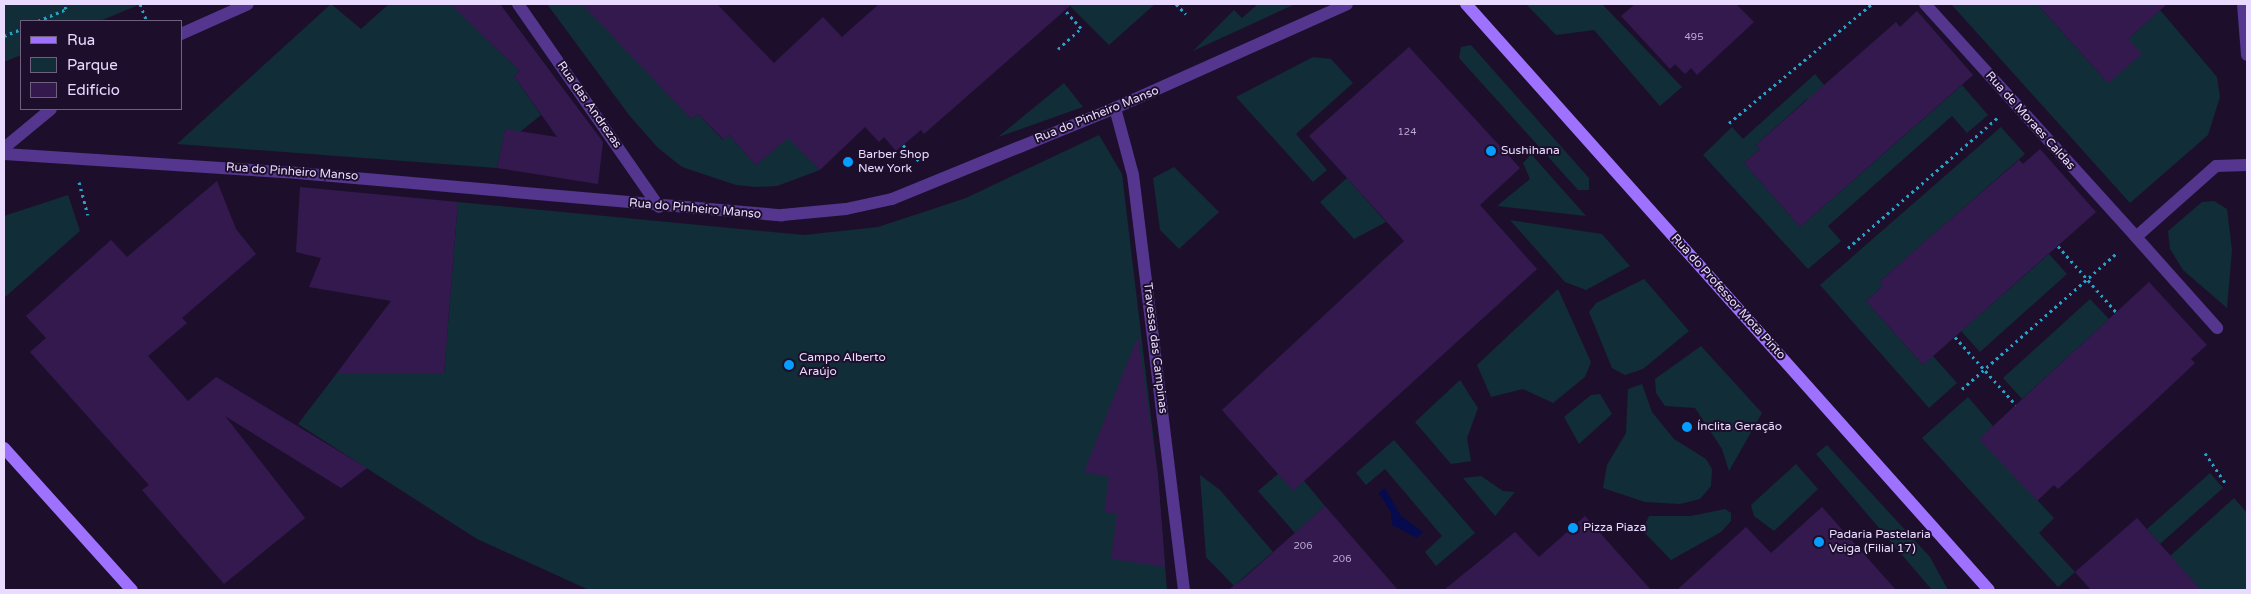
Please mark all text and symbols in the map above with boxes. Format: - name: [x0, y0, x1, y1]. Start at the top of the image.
- legend: [20, 20, 182, 110]
- text: Rua: [67, 31, 95, 49]
- house number: 495: [1685, 32, 1703, 44]
- text: Parque: [67, 56, 118, 74]
- street label: Rua das Andrezas: [554, 59, 624, 151]
- street label: Rua de Moraes Caldas: [1982, 69, 2078, 173]
- text: Edifício: [67, 81, 120, 99]
- street label: Rua do Pinheiro Manso: [1033, 83, 1161, 147]
- house number: 124: [1398, 127, 1416, 139]
- place label: Sushihana: [1501, 144, 1560, 158]
- marker: Sushihana: [1485, 145, 1497, 157]
- place label: Barber Shop New York: [858, 148, 929, 176]
- marker: Barber Shop New York: [842, 156, 854, 168]
- street label: Rua do Pinheiro Manso: [225, 160, 359, 184]
- street label: Rua do Pinheiro Manso: [628, 196, 762, 222]
- street label: Rua do Professor Mota Pinto: [1668, 231, 1788, 363]
- street label: Travessa das Campinas: [1140, 282, 1170, 414]
- place label: Campo Alberto Araújo: [799, 351, 886, 379]
- marker: Campo Alberto Araújo: [783, 359, 795, 371]
- place label: Ínclita Geração: [1697, 420, 1782, 434]
- marker: Ínclita Geração: [1681, 421, 1693, 433]
- place label: Pizza Piaza: [1583, 521, 1646, 535]
- marker: Pizza Piaza: [1567, 522, 1579, 534]
- place label: Padaria Pastelaria Veiga (Filial 17): [1829, 528, 1931, 556]
- marker: Padaria Pastelaria Veiga (Filial 17): [1813, 536, 1825, 548]
- house number: 206: [1294, 541, 1312, 553]
- house number: 206: [1333, 554, 1351, 566]

